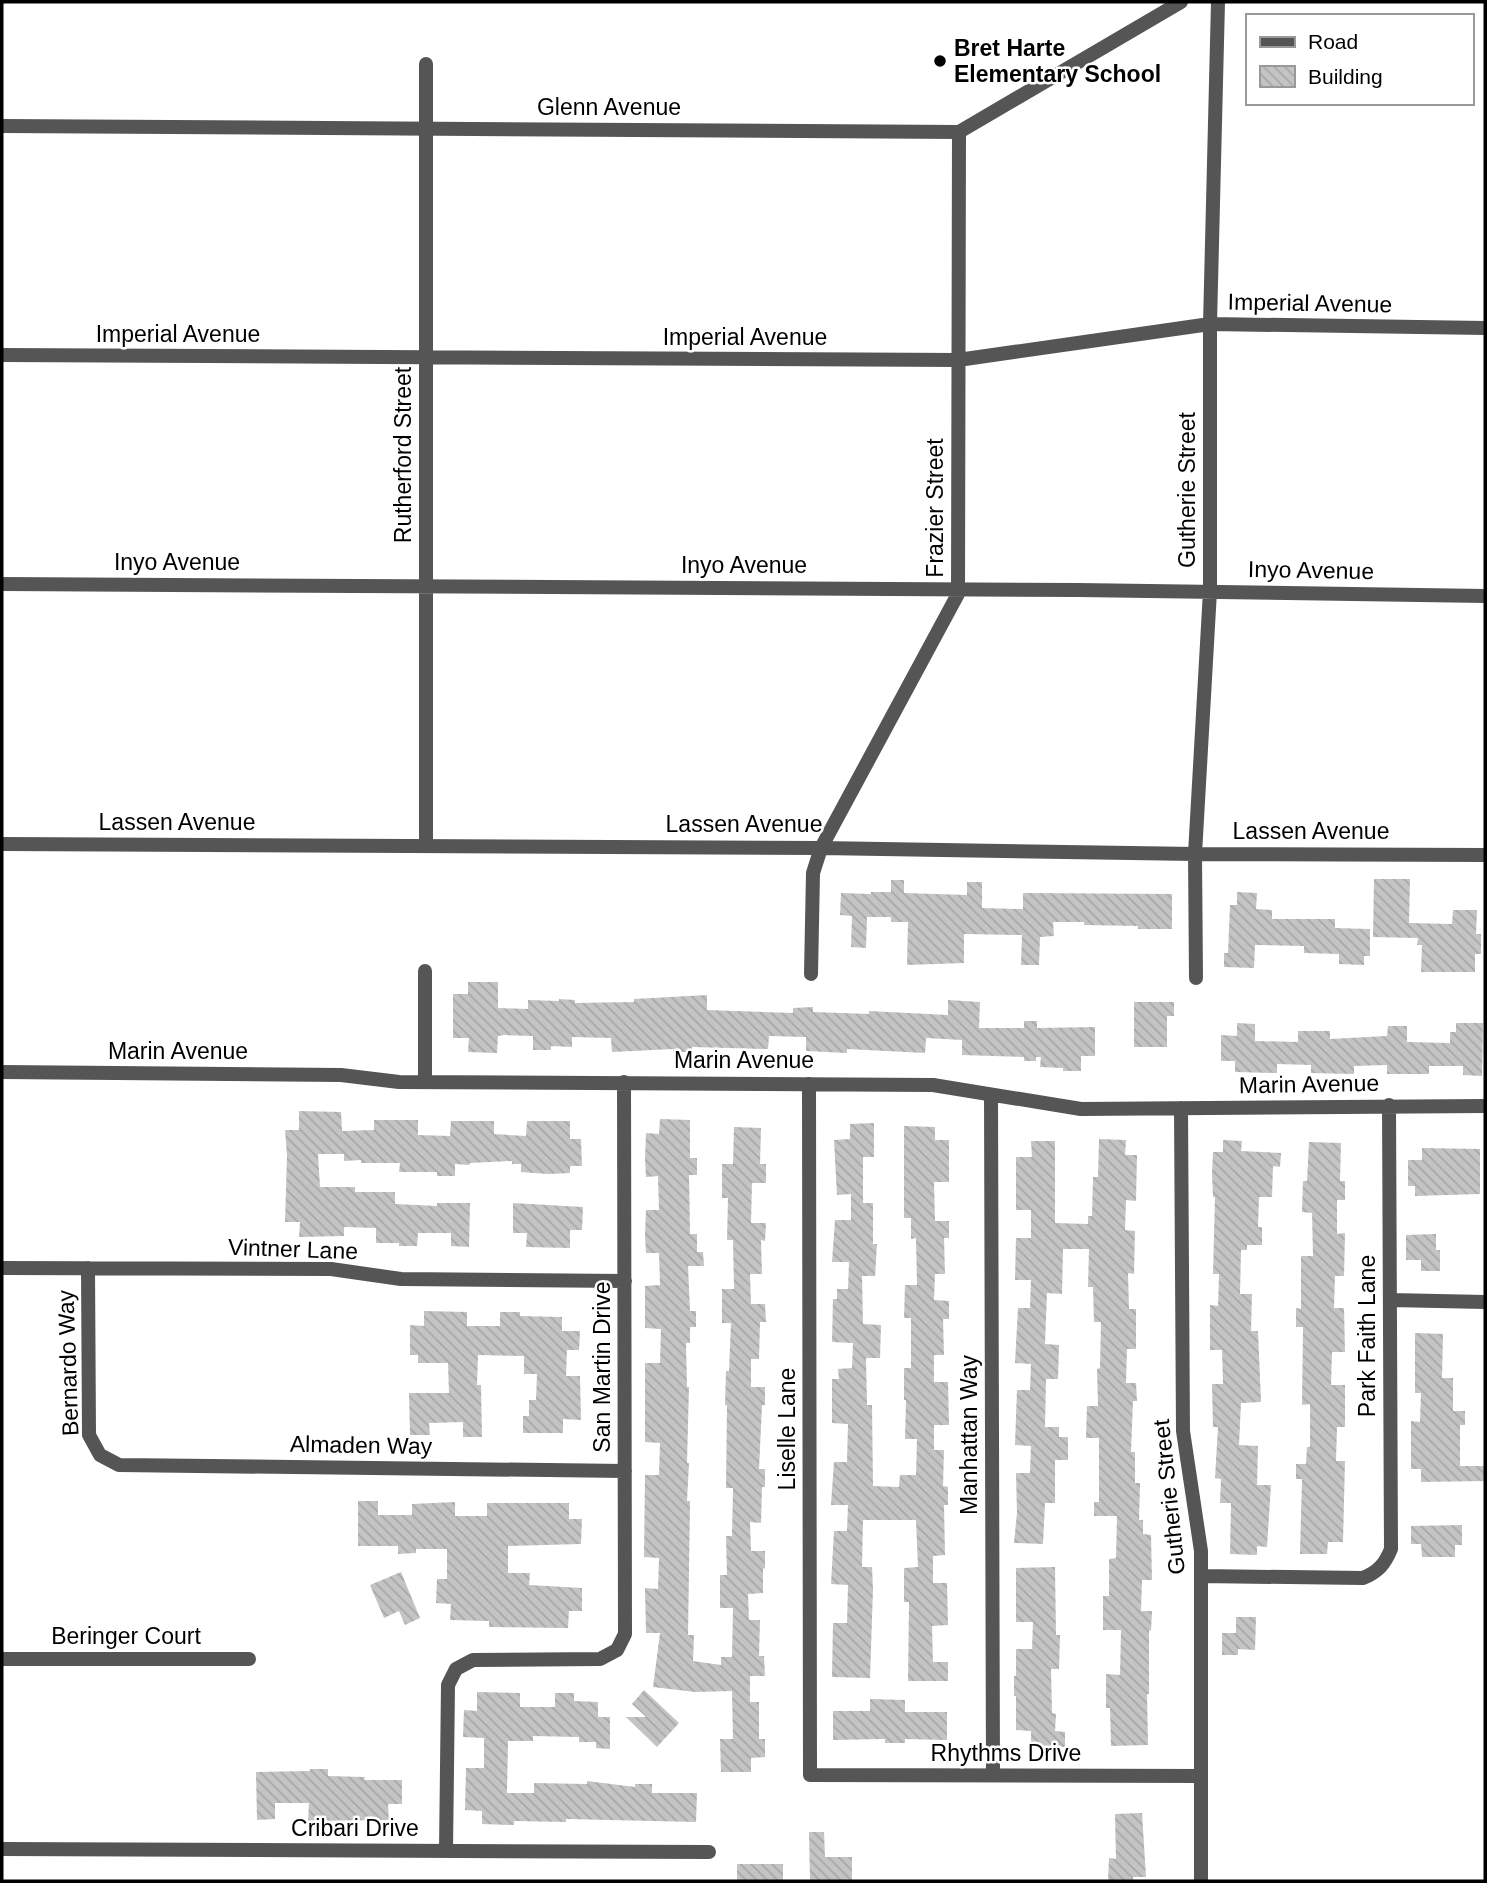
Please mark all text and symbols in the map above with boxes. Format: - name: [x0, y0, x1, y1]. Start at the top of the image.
- legend: [1246, 14, 1473, 105]
- text: Road: [1308, 30, 1358, 53]
- place label: Bret Harte Elementary School: [954, 35, 1161, 87]
- marker: Bret Harte Elementary School: [932, 53, 948, 69]
- text: Building: [1308, 65, 1383, 88]
- street label: Glenn Avenue: [537, 94, 681, 120]
- street label: Imperial Avenue: [1228, 289, 1392, 317]
- street label: Imperial Avenue: [96, 321, 260, 347]
- street label: Imperial Avenue: [663, 324, 827, 350]
- street label: Rutherford Street: [390, 366, 416, 543]
- street label: Gutherie Street: [1174, 411, 1200, 568]
- street label: Frazier Street: [922, 438, 948, 578]
- street label: Inyo Avenue: [114, 549, 240, 575]
- street label: Inyo Avenue: [681, 552, 807, 578]
- street label: Inyo Avenue: [1248, 556, 1374, 584]
- street label: Lassen Avenue: [99, 809, 255, 835]
- street label: Lassen Avenue: [666, 811, 822, 837]
- street label: Lassen Avenue: [1233, 818, 1389, 844]
- street label: Marin Avenue: [108, 1038, 248, 1064]
- street label: Marin Avenue: [674, 1047, 814, 1073]
- street label: Marin Avenue: [1239, 1070, 1379, 1098]
- street label: Vintner Lane: [228, 1234, 358, 1264]
- street label: Park Faith Lane: [1354, 1255, 1380, 1417]
- street label: San Martin Drive: [589, 1281, 615, 1453]
- street label: Bernardo Way: [52, 1289, 84, 1436]
- street label: Manhattan Way: [956, 1354, 982, 1515]
- street label: Liselle Lane: [774, 1368, 800, 1490]
- street label: Gutherie Street: [1148, 1417, 1190, 1576]
- street label: Almaden Way: [290, 1431, 433, 1459]
- street label: Beringer Court: [51, 1623, 201, 1649]
- street label: Rhythms Drive: [931, 1740, 1081, 1766]
- street label: Cribari Drive: [291, 1815, 419, 1841]

